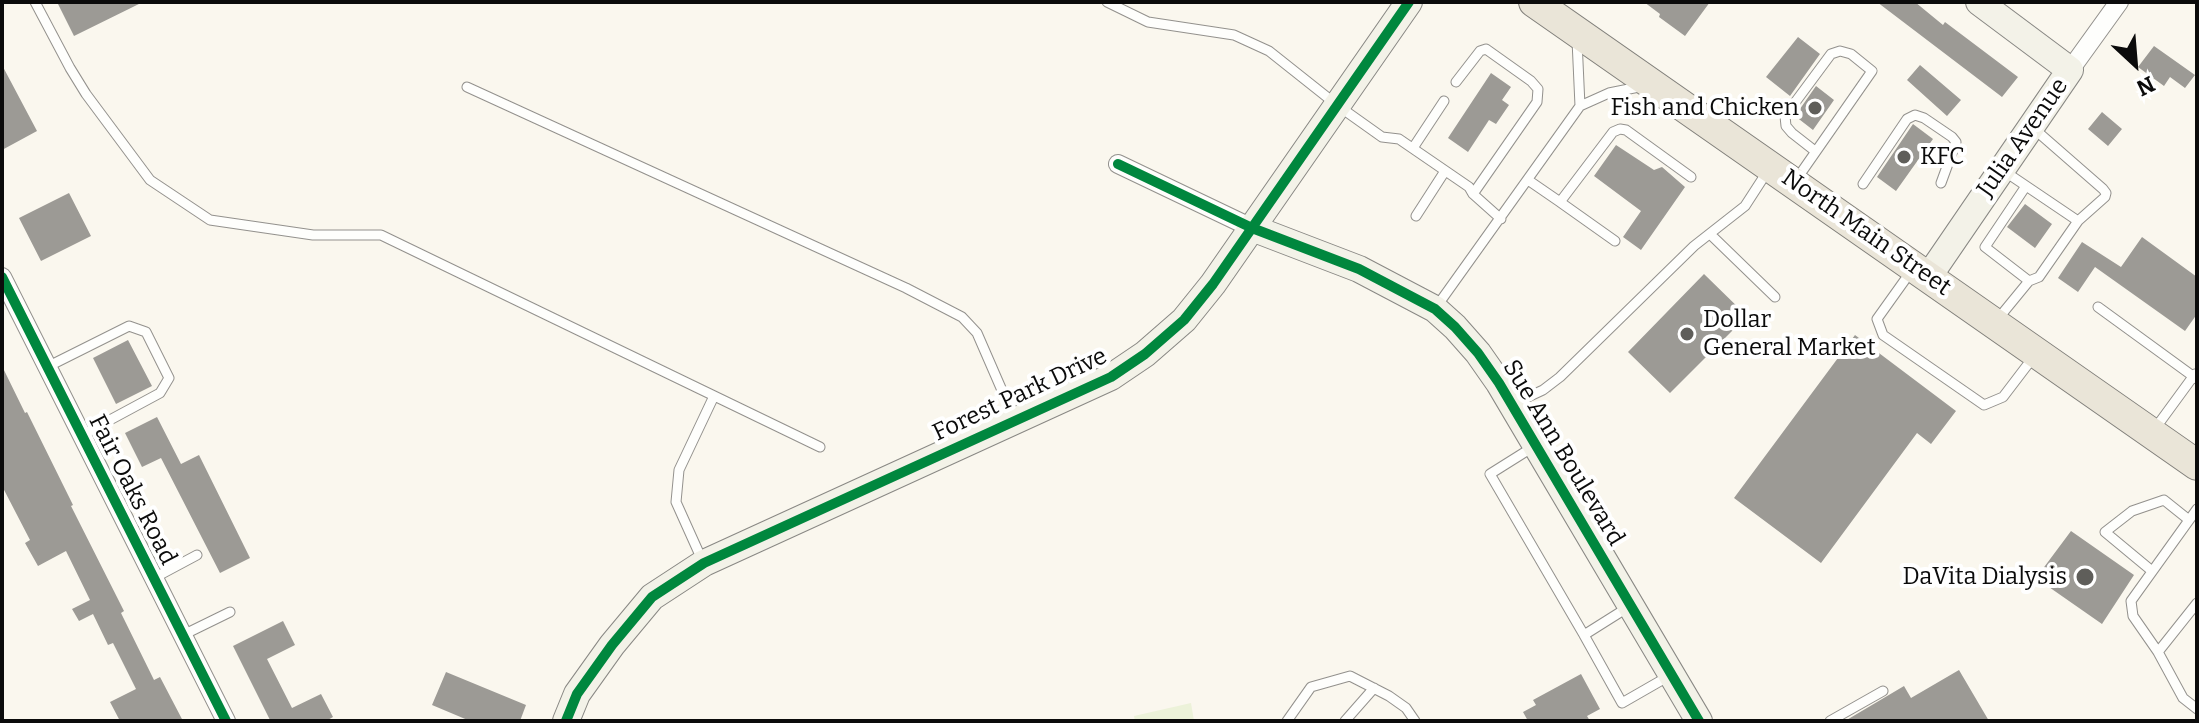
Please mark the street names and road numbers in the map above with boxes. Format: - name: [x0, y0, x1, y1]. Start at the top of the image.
- street label: Julia Avenue: [1971, 73, 2075, 203]
- street label: North Main Street: [1776, 164, 1956, 302]
- street label: Forest Park Drive: [928, 342, 1112, 448]
- street label: Sue Ann Boulevard: [1496, 355, 1630, 551]
- street label: Fair Oaks Road: [82, 410, 182, 570]

